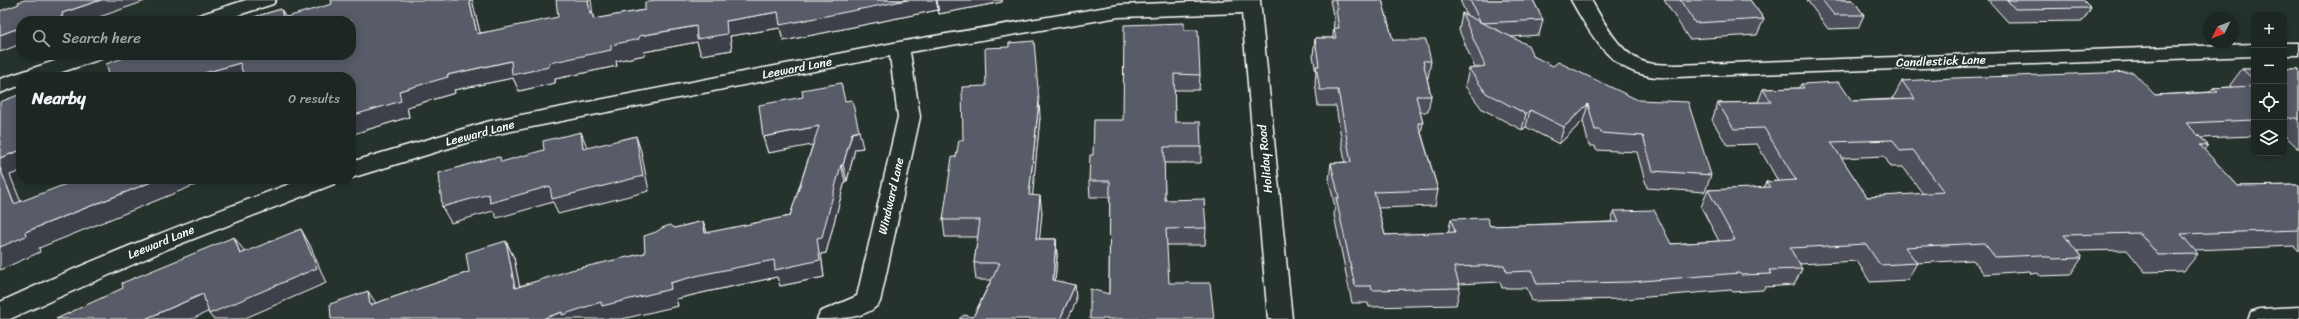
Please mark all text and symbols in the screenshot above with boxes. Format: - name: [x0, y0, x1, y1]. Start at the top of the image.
- north arrow: [2203, 12, 2239, 48]
- map controls: [2251, 12, 2287, 156]
- button: +: [2251, 12, 2287, 48]
- search box: [16, 16, 356, 60]
- text: Search here: [62, 25, 141, 51]
- icon: search: [30, 27, 52, 49]
- street label: Candlestick Lane: [1896, 48, 1986, 74]
- button: −: [2251, 48, 2287, 84]
- street label: Leeward Lane: [760, 50, 834, 86]
- text: Nearby: [32, 83, 86, 113]
- button: locate: [2251, 84, 2287, 120]
- text: 0 results: [288, 87, 340, 110]
- street label: Leeward Lane: [443, 113, 517, 153]
- button: layers: [2251, 120, 2287, 156]
- street label: Holiday Road: [1251, 122, 1279, 194]
- street label: Windward Lane: [871, 155, 911, 237]
- street label: Leeward Lane: [124, 219, 198, 265]

